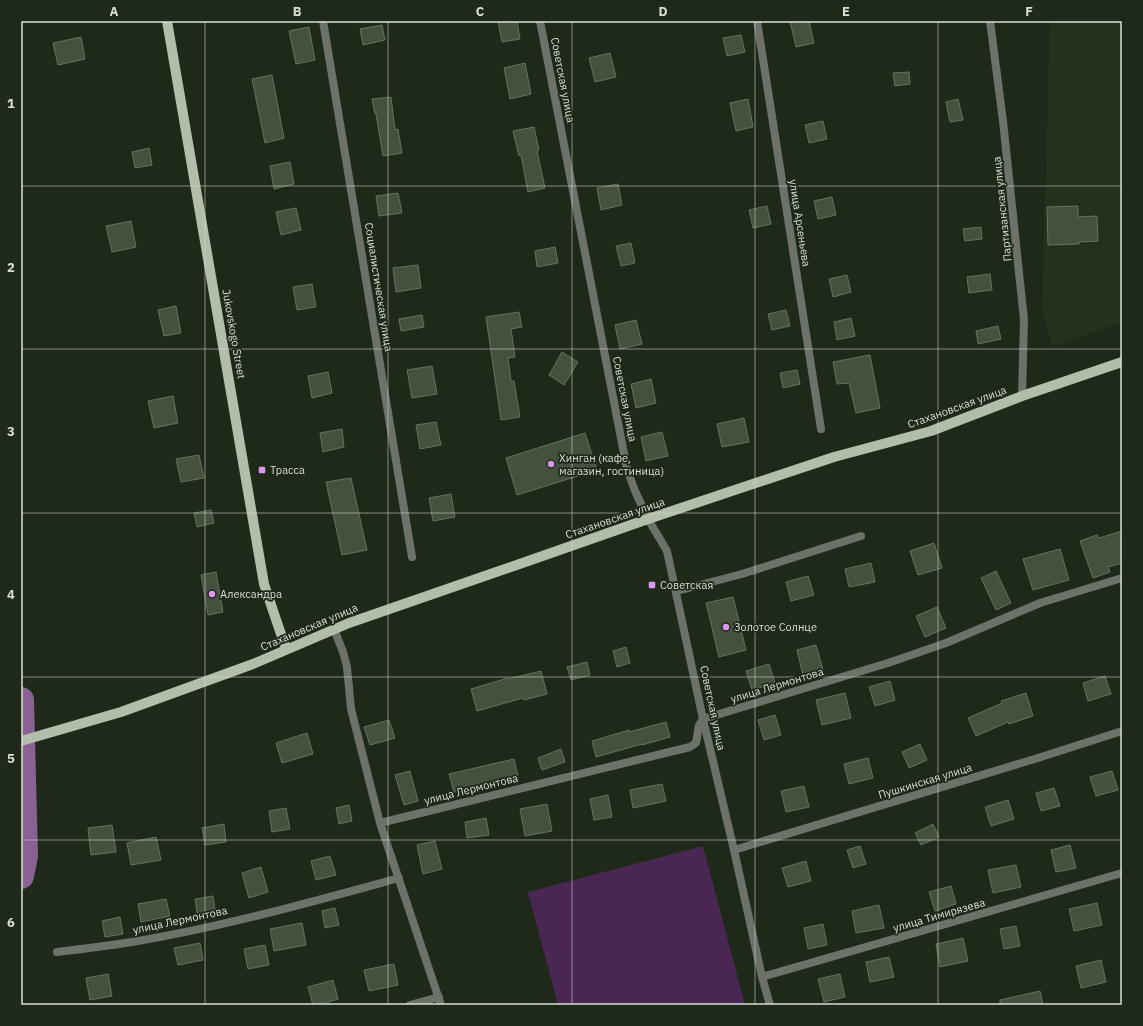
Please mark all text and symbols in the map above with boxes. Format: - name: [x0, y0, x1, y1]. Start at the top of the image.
- text: A: [110, 3, 119, 20]
- text: B: [293, 3, 302, 20]
- text: C: [476, 3, 485, 20]
- text: D: [658, 3, 668, 20]
- text: E: [842, 3, 850, 20]
- text: F: [1025, 3, 1033, 20]
- street label: Советская улица: [548, 36, 578, 124]
- text: 1: [7, 95, 15, 112]
- street label: Партизанская улица: [990, 156, 1014, 262]
- street label: улица Арсеньева: [786, 178, 814, 268]
- street label: Социалистическая улица: [362, 222, 396, 353]
- text: 2: [7, 259, 15, 276]
- street label: Jukovskogo Street: [219, 288, 249, 380]
- street label: Советская улица: [610, 355, 640, 443]
- street label: Стахановская улица: [906, 383, 1009, 431]
- text: 3: [7, 423, 15, 440]
- place label: Хинган (кафе, магазин, гостиница): [559, 451, 664, 478]
- marker: Хинган (кафе, магазин, гостиница): [546, 459, 556, 469]
- place label: Трасса: [270, 463, 305, 477]
- marker: Трасса: [257, 465, 267, 475]
- street label: Стахановская улица: [563, 494, 667, 542]
- place label: Советская: [660, 578, 713, 592]
- marker: Советская: [647, 580, 657, 590]
- text: 4: [7, 586, 15, 603]
- place label: Александра: [220, 587, 282, 601]
- marker: Александра: [207, 589, 217, 599]
- street label: Стахановская улица: [258, 600, 360, 654]
- place label: Золотое Солнце: [734, 620, 817, 634]
- marker: Золотое Солнце: [721, 622, 731, 632]
- street label: Советская улица: [697, 664, 729, 752]
- street label: улица Лермонтова: [729, 664, 825, 706]
- text: 5: [7, 750, 15, 767]
- street label: Пушкинская улица: [876, 760, 974, 802]
- street label: улица Лермонтова: [423, 771, 520, 807]
- street label: улица Тимирязева: [891, 895, 987, 935]
- street label: улица Лермонтова: [131, 903, 229, 937]
- text: 6: [7, 914, 15, 931]

